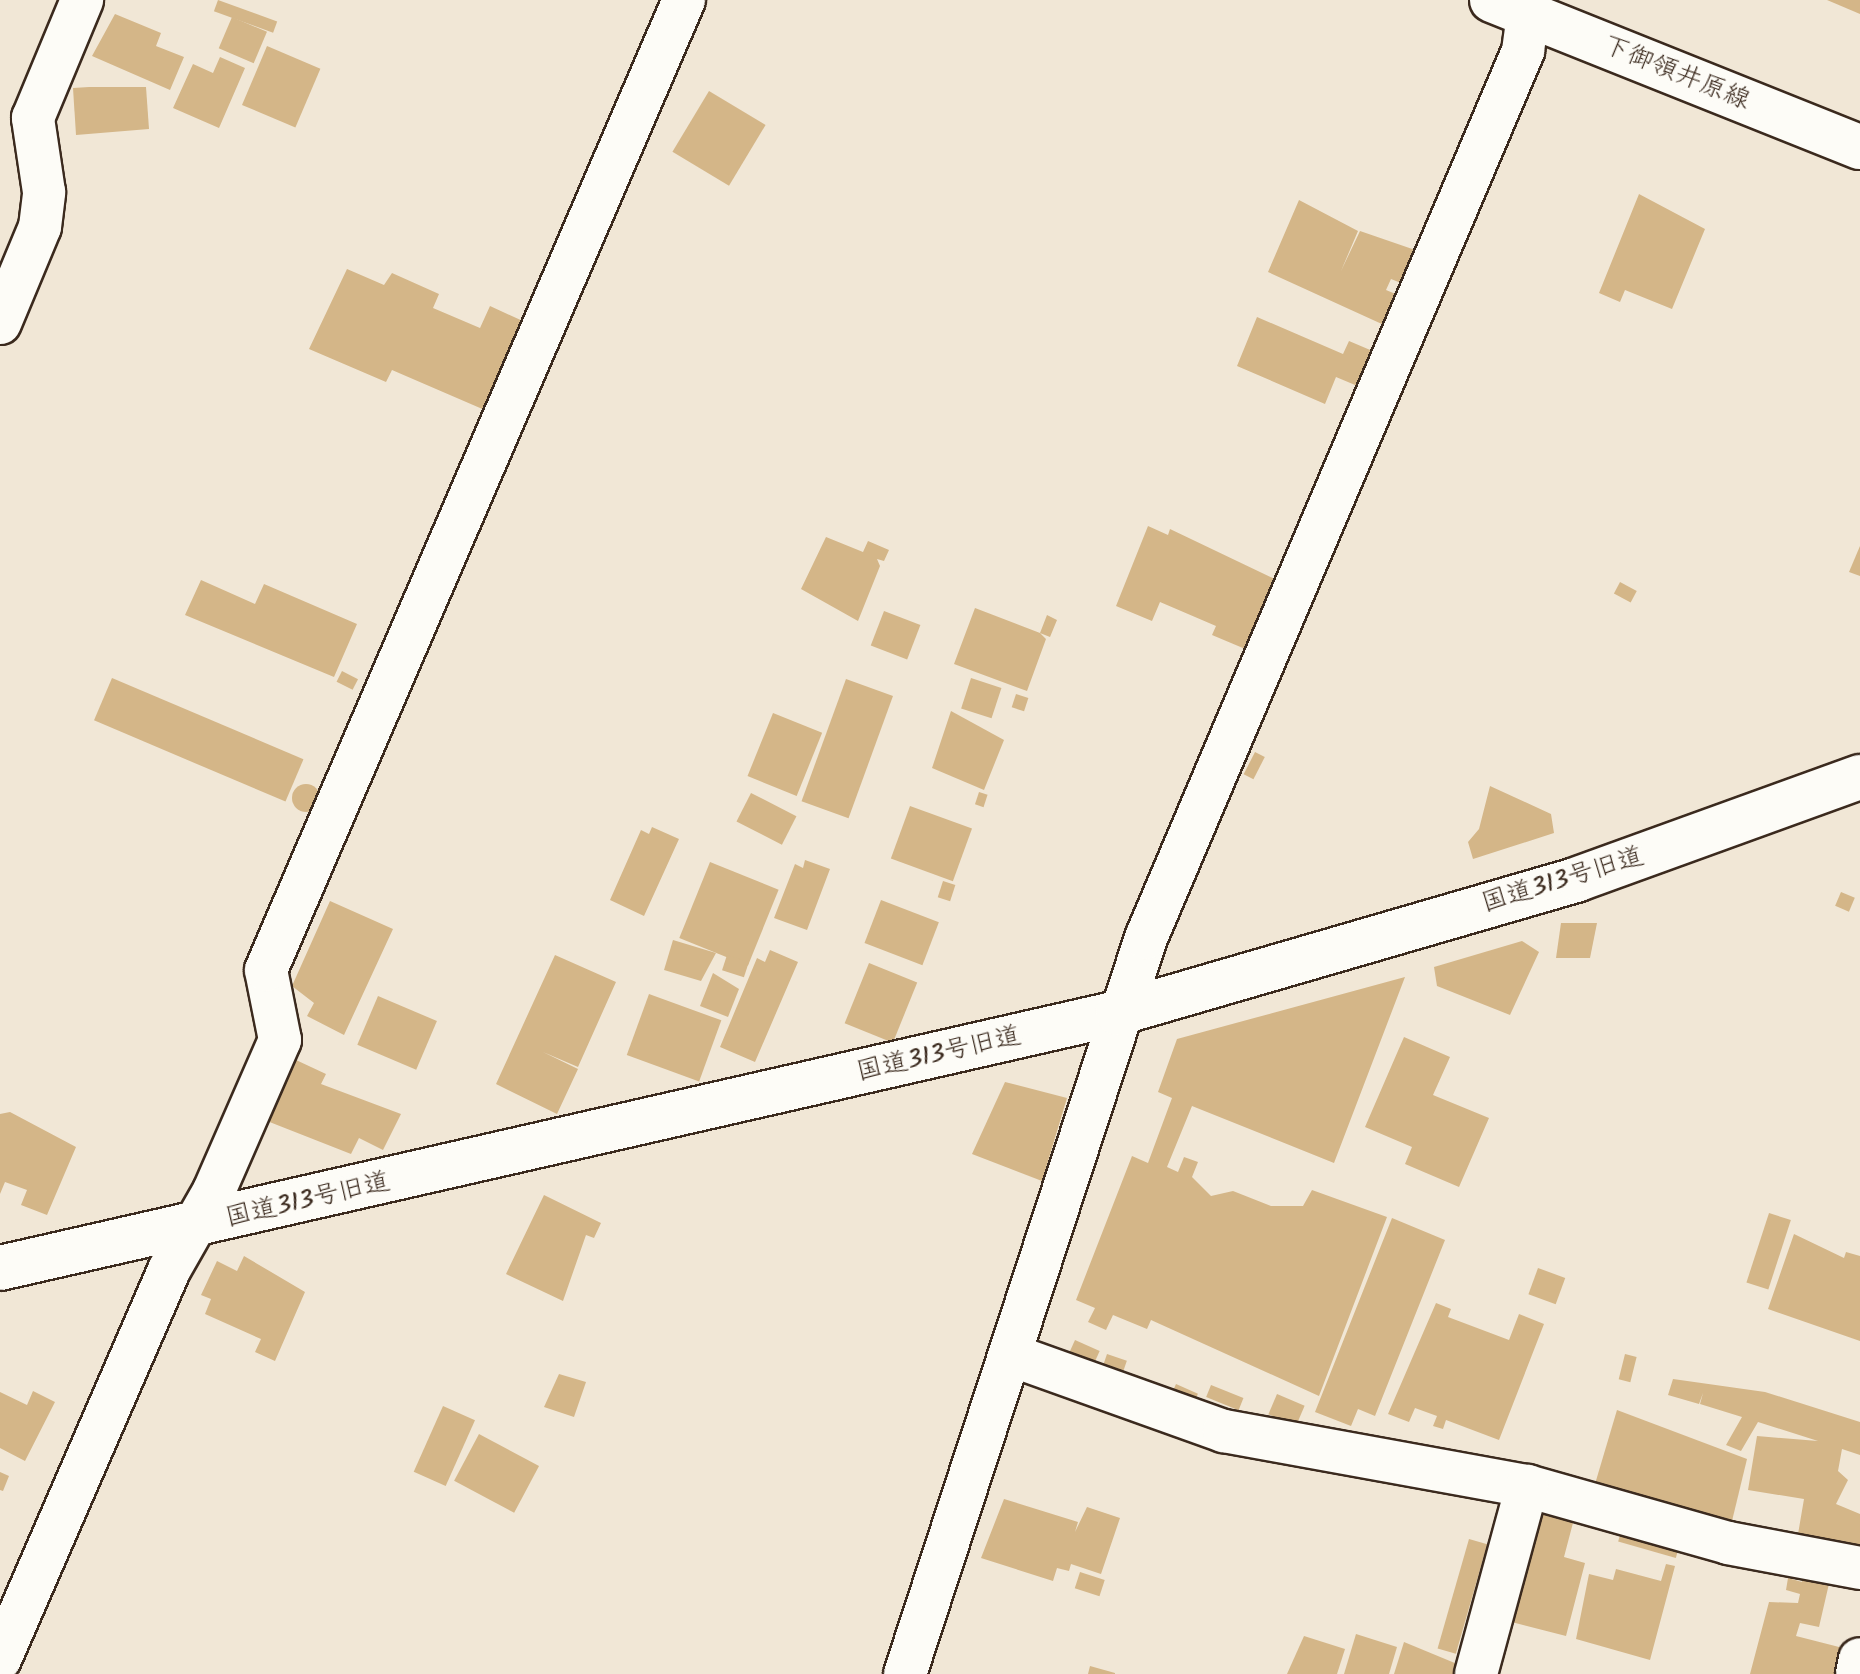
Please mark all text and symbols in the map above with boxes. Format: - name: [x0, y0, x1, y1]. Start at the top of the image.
- street label: 下御領井原線: [1598, 30, 1754, 118]
- street label: 国道313号旧道: [1478, 842, 1648, 920]
- street label: 国道313号旧道: [854, 1021, 1024, 1089]
- street label: 国道313号旧道: [223, 1167, 393, 1235]

